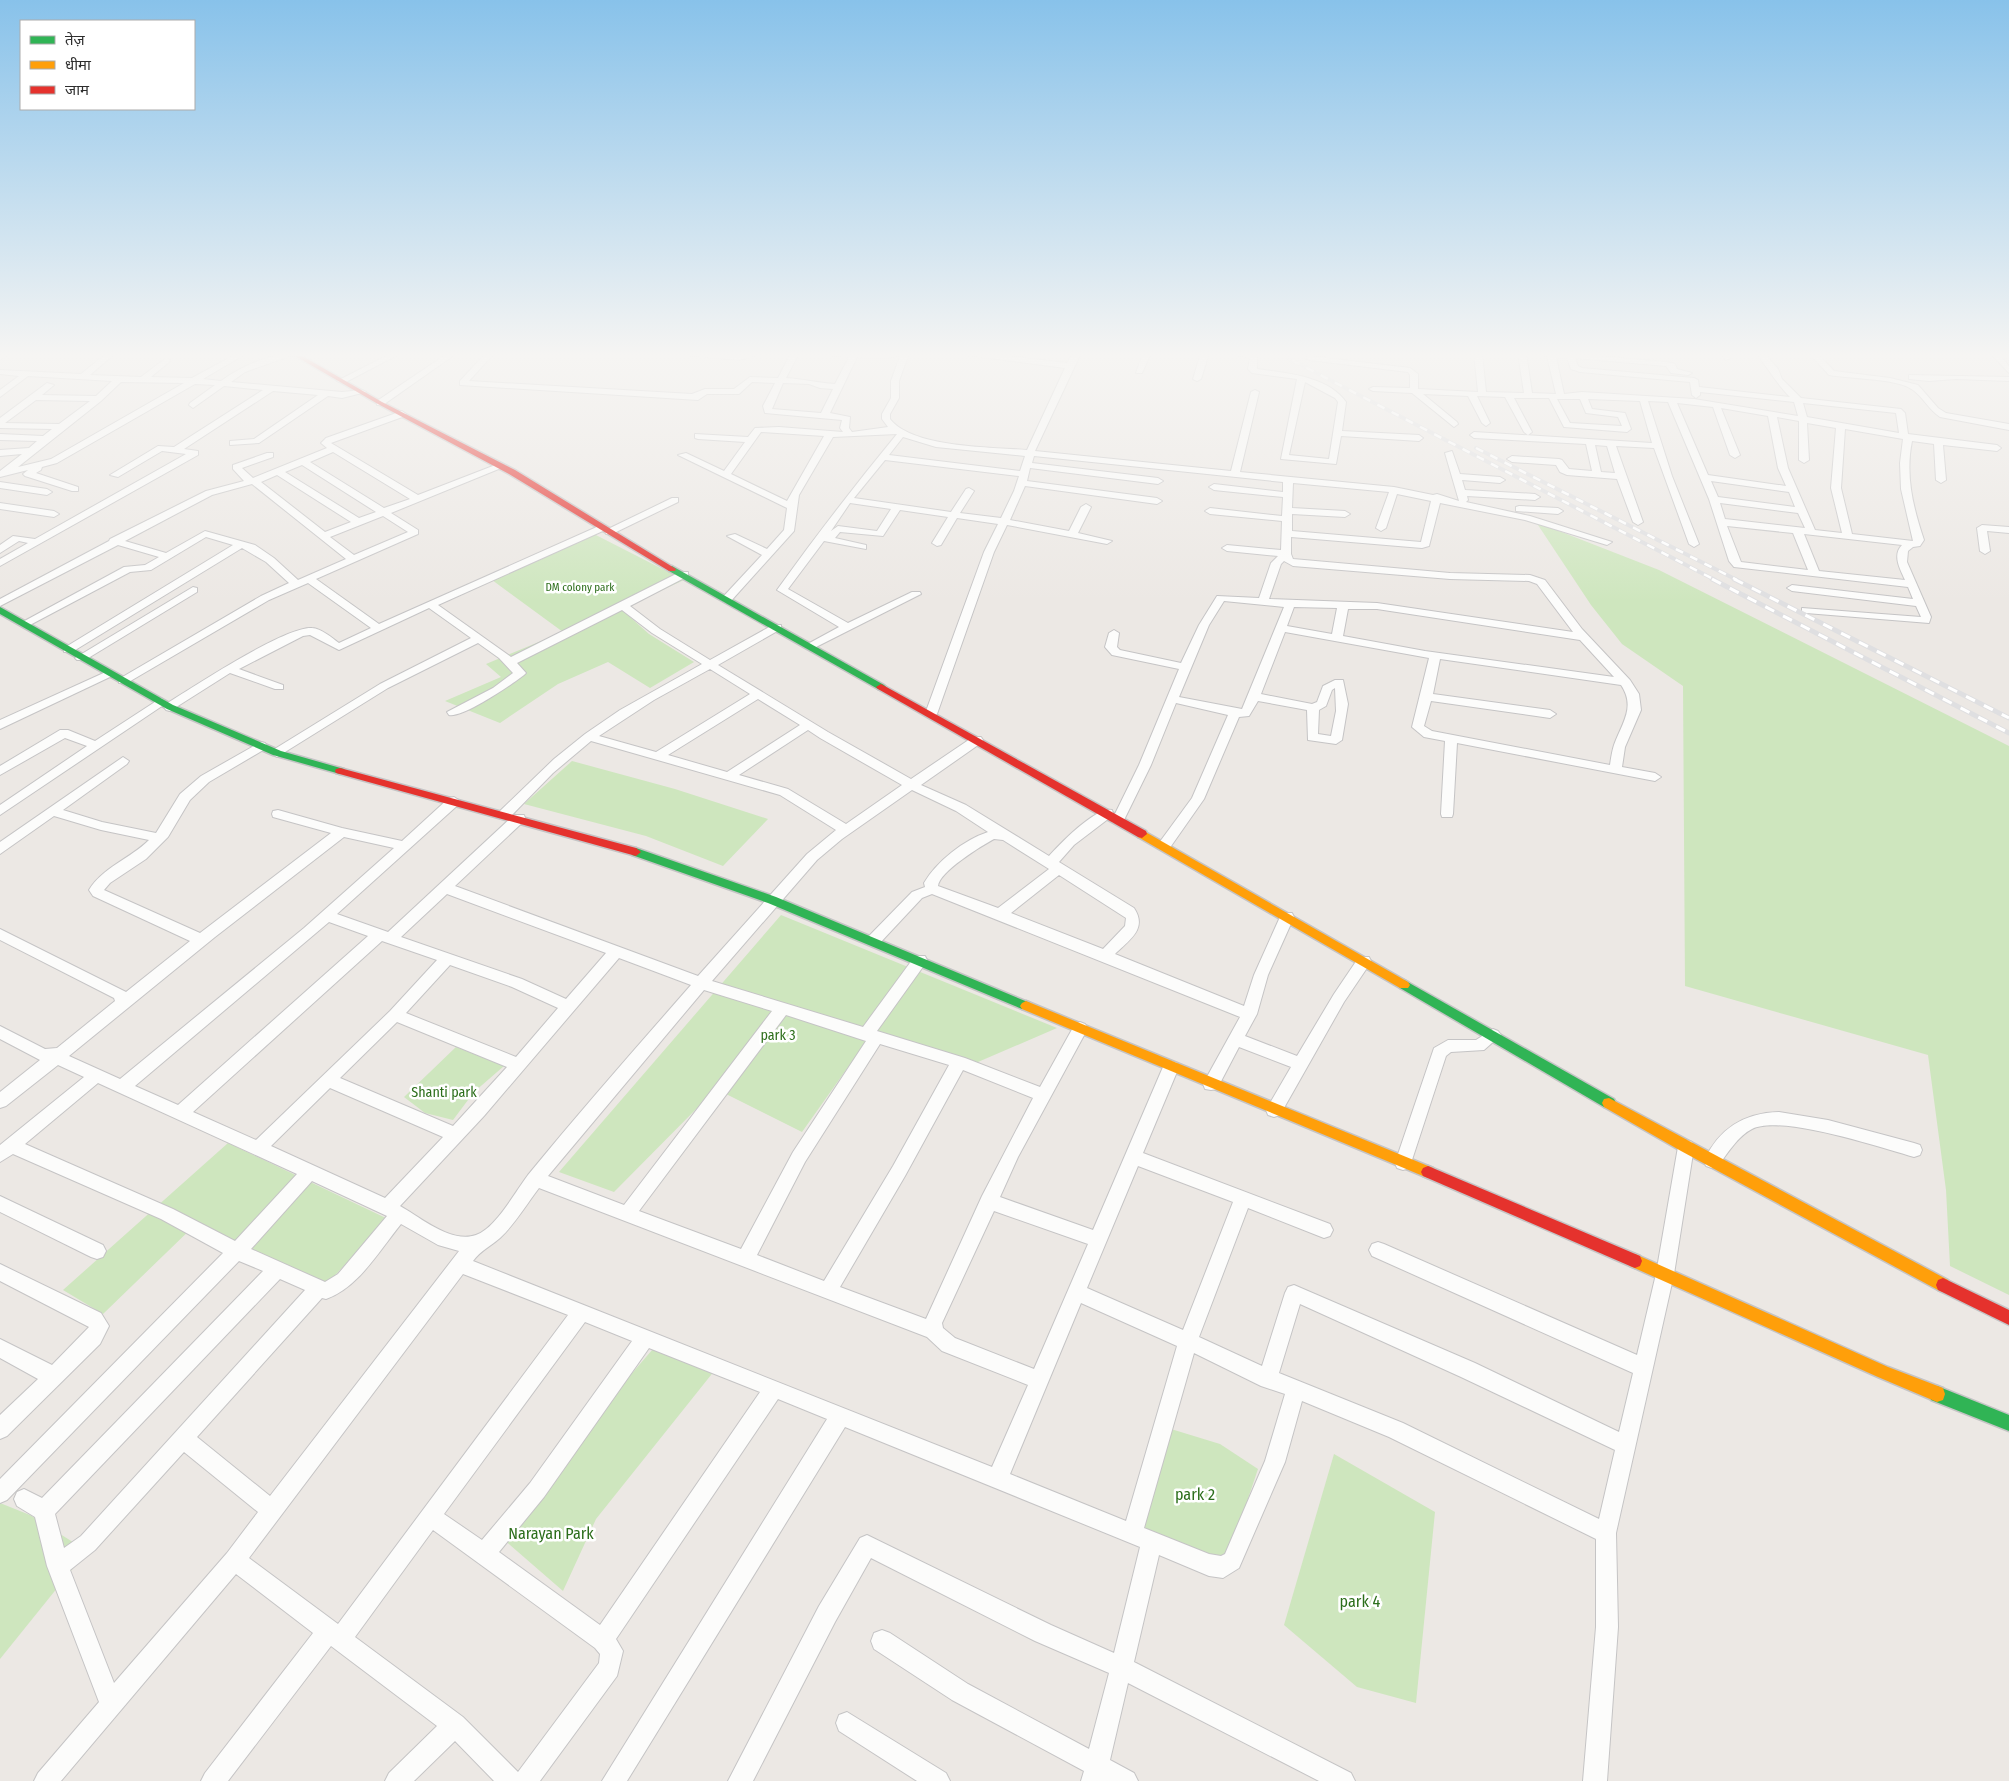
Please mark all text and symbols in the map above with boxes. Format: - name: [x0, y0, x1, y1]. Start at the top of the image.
- legend: [20, 20, 195, 110]
- text: तेज़: [65, 31, 86, 49]
- text: धीमा: [65, 56, 92, 74]
- text: जाम: [65, 81, 90, 99]
- park label: DM colony park: [546, 581, 615, 594]
- park label: park 3: [760, 1027, 796, 1044]
- park label: Shanti park: [411, 1084, 477, 1101]
- park label: park 2: [1175, 1485, 1215, 1504]
- park label: Narayan Park: [508, 1524, 594, 1543]
- park label: park 4: [1340, 1592, 1381, 1611]

